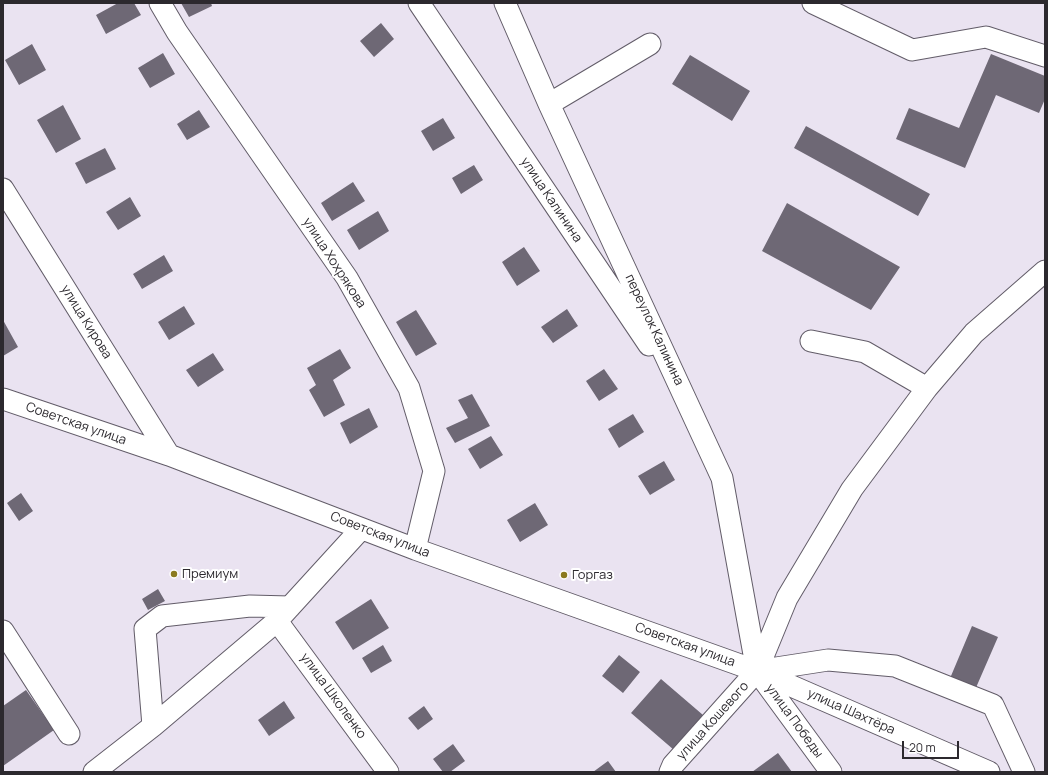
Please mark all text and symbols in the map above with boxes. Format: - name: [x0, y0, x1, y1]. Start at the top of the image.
- street label: улица Калинина: [517, 155, 585, 245]
- street label: улица Хохрякова: [299, 215, 369, 311]
- street label: переулок Калинина: [621, 272, 687, 388]
- street label: улица Кирова: [57, 282, 115, 362]
- street label: Советская улица: [24, 399, 128, 449]
- street label: Советская улица: [328, 509, 432, 561]
- place label: Премиум: [182, 566, 238, 582]
- place label: Горгаз: [572, 567, 613, 583]
- marker: Премиум: [169, 569, 179, 579]
- marker: Горгаз: [559, 570, 569, 580]
- street label: Советская улица: [633, 620, 737, 670]
- street label: улица Школенко: [297, 650, 369, 742]
- street label: улица Кошевого: [674, 679, 752, 763]
- street label: улица Победы: [762, 681, 826, 761]
- street label: улица Шахтёра: [805, 686, 897, 738]
- scale bar: [904, 733, 961, 759]
- text: 20 m: [909, 739, 936, 756]

